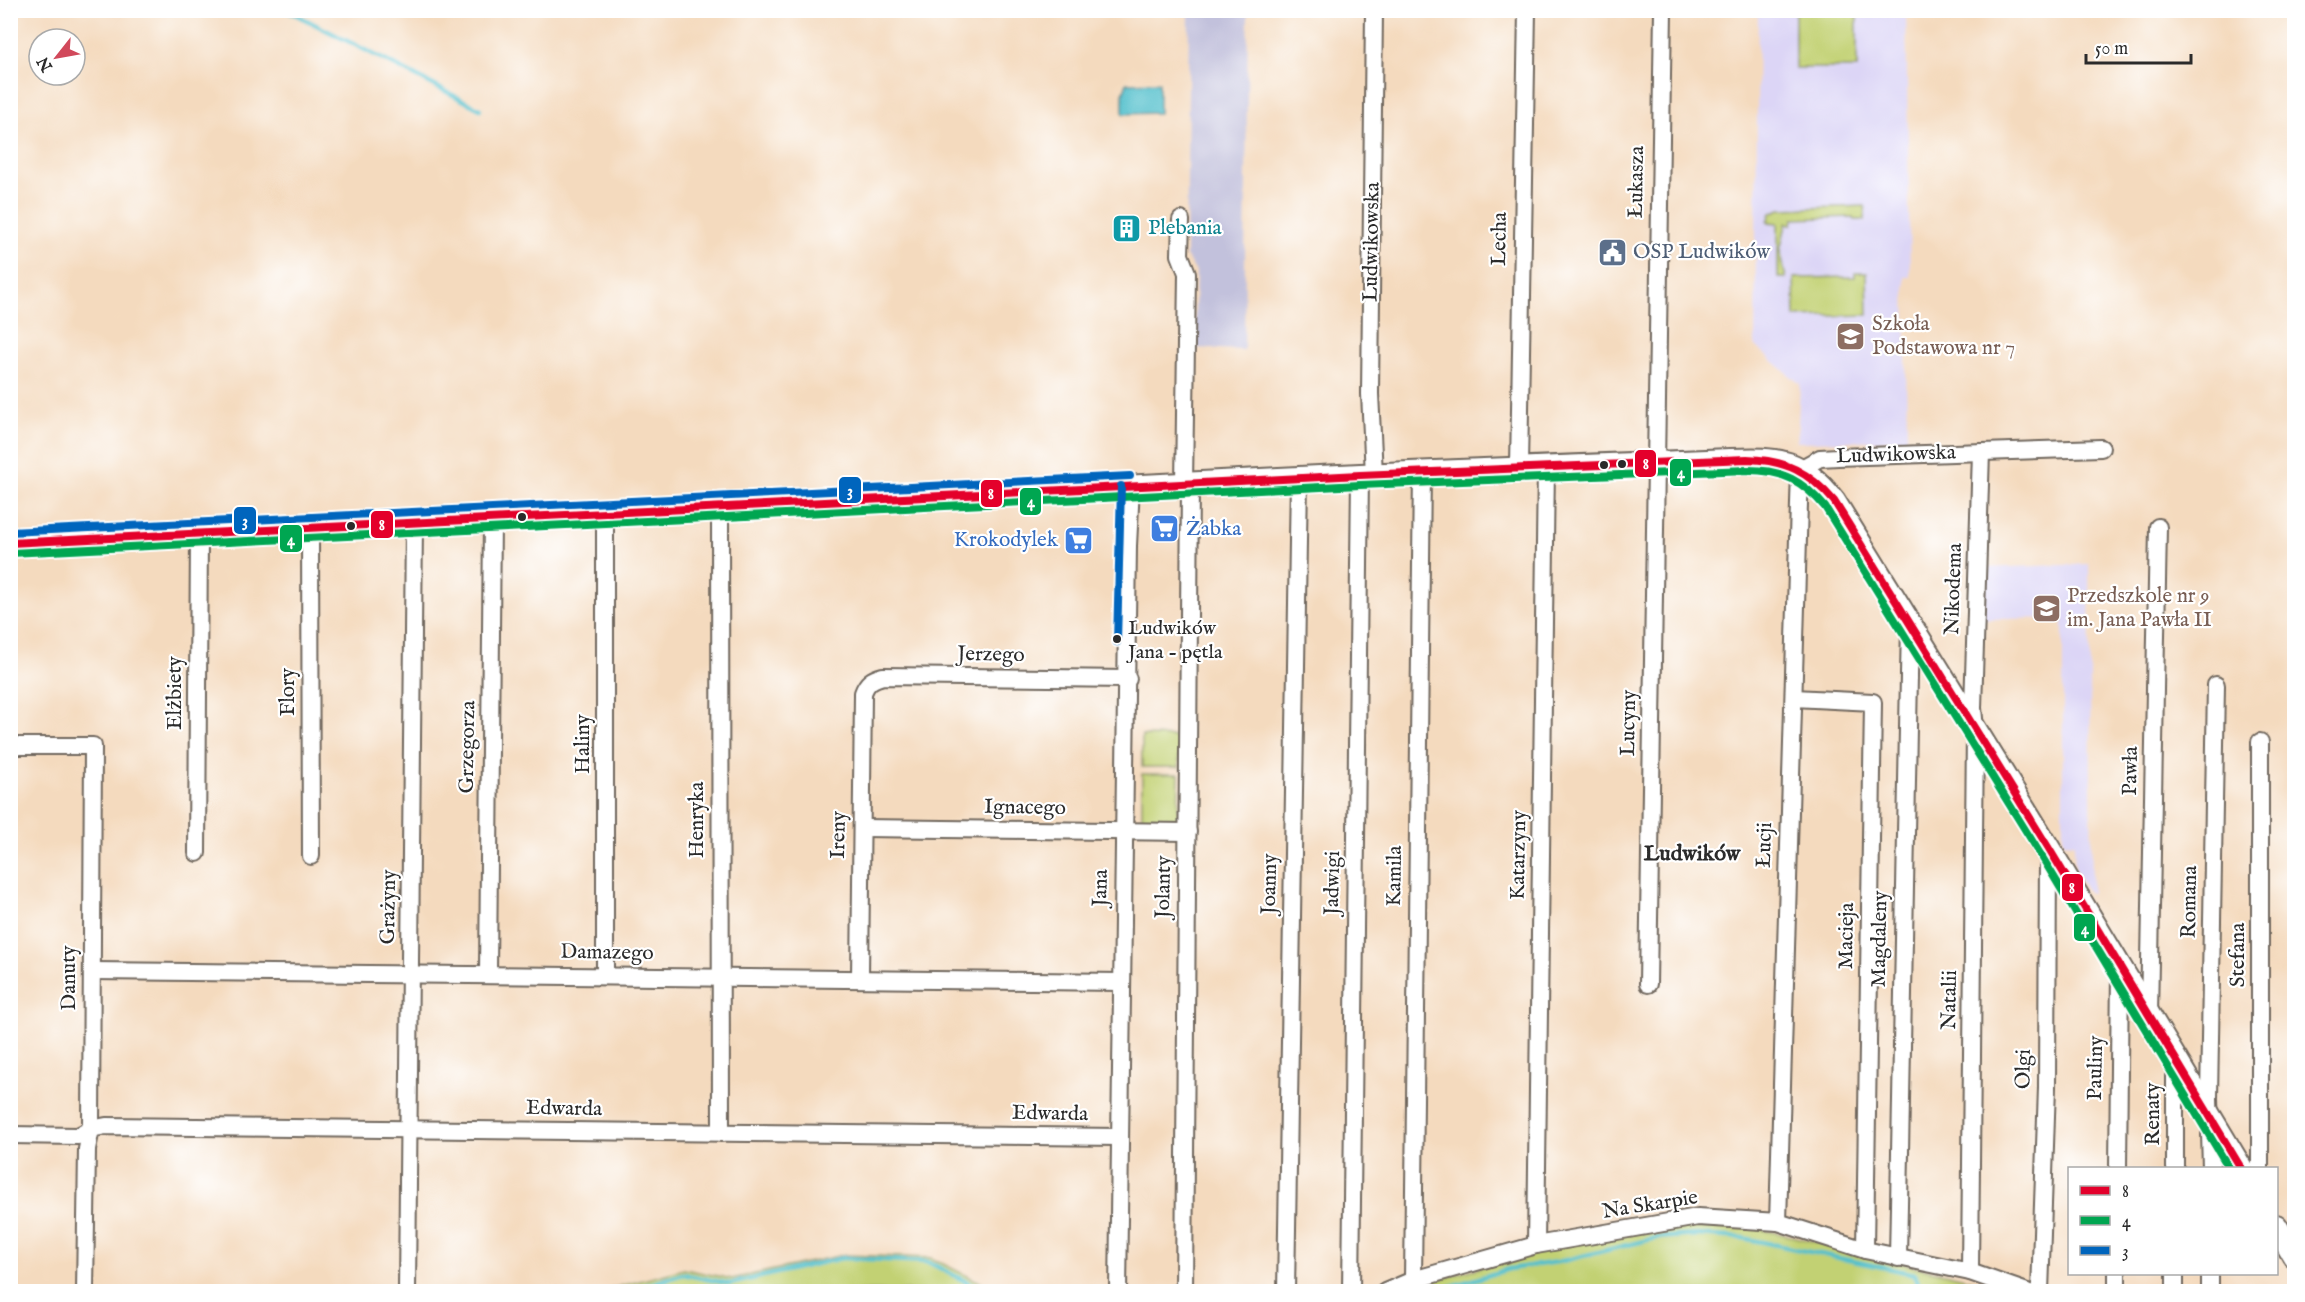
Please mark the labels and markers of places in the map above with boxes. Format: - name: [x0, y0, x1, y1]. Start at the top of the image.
- building icon: Plebania: [1111, 212, 1143, 244]
- place label: Plebania: [1148, 215, 1223, 242]
- public building icon: OSP Ludwików: [1596, 236, 1628, 268]
- place label: OSP Ludwików: [1633, 239, 1771, 266]
- place label: Szkoła Podstawowa nr 7: [1872, 311, 2015, 362]
- school or university icon: Szkoła Podstawowa nr 7: [1835, 320, 1867, 352]
- unlabelled marker: [1616, 458, 1628, 470]
- unlabelled marker: [1598, 459, 1610, 471]
- unlabelled marker: [516, 511, 528, 523]
- supermarket icon: Żabka: [1149, 513, 1181, 545]
- place label: Żabka: [1186, 516, 1242, 543]
- unlabelled marker: [345, 520, 357, 532]
- supermarket icon: Krokodylek: [1063, 524, 1095, 556]
- place label: Krokodylek: [954, 527, 1059, 554]
- place label: Przedszkole nr 9 im. Jana Pawła II: [2067, 583, 2212, 634]
- school or university icon: Przedszkole nr 9 im. Jana Pawła II: [2030, 592, 2062, 624]
- place label: Ludwików Jana - pętla: [1126, 616, 1223, 665]
- marker: Ludwików Jana - pętla: [1111, 633, 1123, 645]

